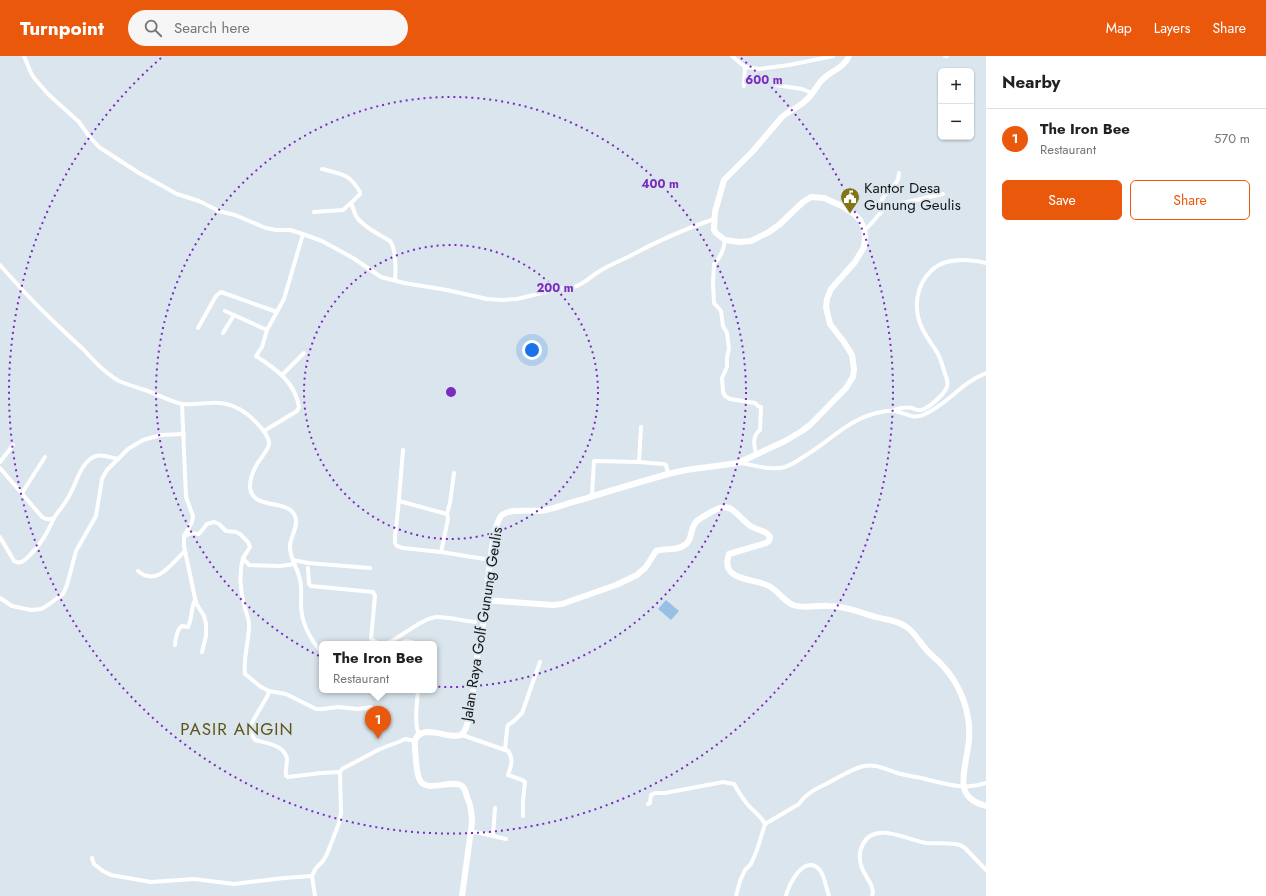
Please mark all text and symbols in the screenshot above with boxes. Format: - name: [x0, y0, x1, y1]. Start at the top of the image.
- search box: [128, 10, 408, 46]
- text: Turnpoint: [20, 15, 104, 42]
- icon: search: [142, 17, 164, 39]
- text: Search here: [174, 17, 250, 39]
- text: Map: [1106, 18, 1132, 38]
- text: Layers: [1154, 18, 1190, 38]
- text: Share: [1212, 18, 1246, 38]
- map controls: [938, 68, 974, 140]
- button: +: [938, 68, 974, 104]
- text: Nearby: [1002, 70, 1060, 94]
- text: 600 m: [745, 71, 783, 89]
- button: −: [938, 104, 974, 140]
- text: The Iron Bee: [1040, 118, 1130, 140]
- text: 1: [1012, 129, 1018, 148]
- text: 570 m: [1214, 129, 1250, 148]
- text: Restaurant: [1040, 140, 1096, 159]
- text: 400 m: [641, 175, 679, 193]
- place label: Kantor Desa Gunung Geulis: [864, 177, 961, 216]
- button: Save: [1002, 180, 1122, 220]
- button: Share: [1130, 180, 1250, 220]
- public building icon: Kantor Desa Gunung Geulis: [839, 186, 861, 214]
- text: 200 m: [536, 279, 574, 297]
- your location: [522, 340, 542, 360]
- centre of rings: [444, 385, 458, 399]
- street label: Jalan Raya Golf Gunung Geulis: [455, 525, 508, 725]
- popup: [319, 641, 437, 693]
- text: The Iron Bee: [333, 647, 423, 669]
- text: Restaurant: [333, 669, 389, 688]
- pin: 1: [365, 706, 391, 739]
- district label: PASIR ANGIN: [180, 717, 294, 741]

